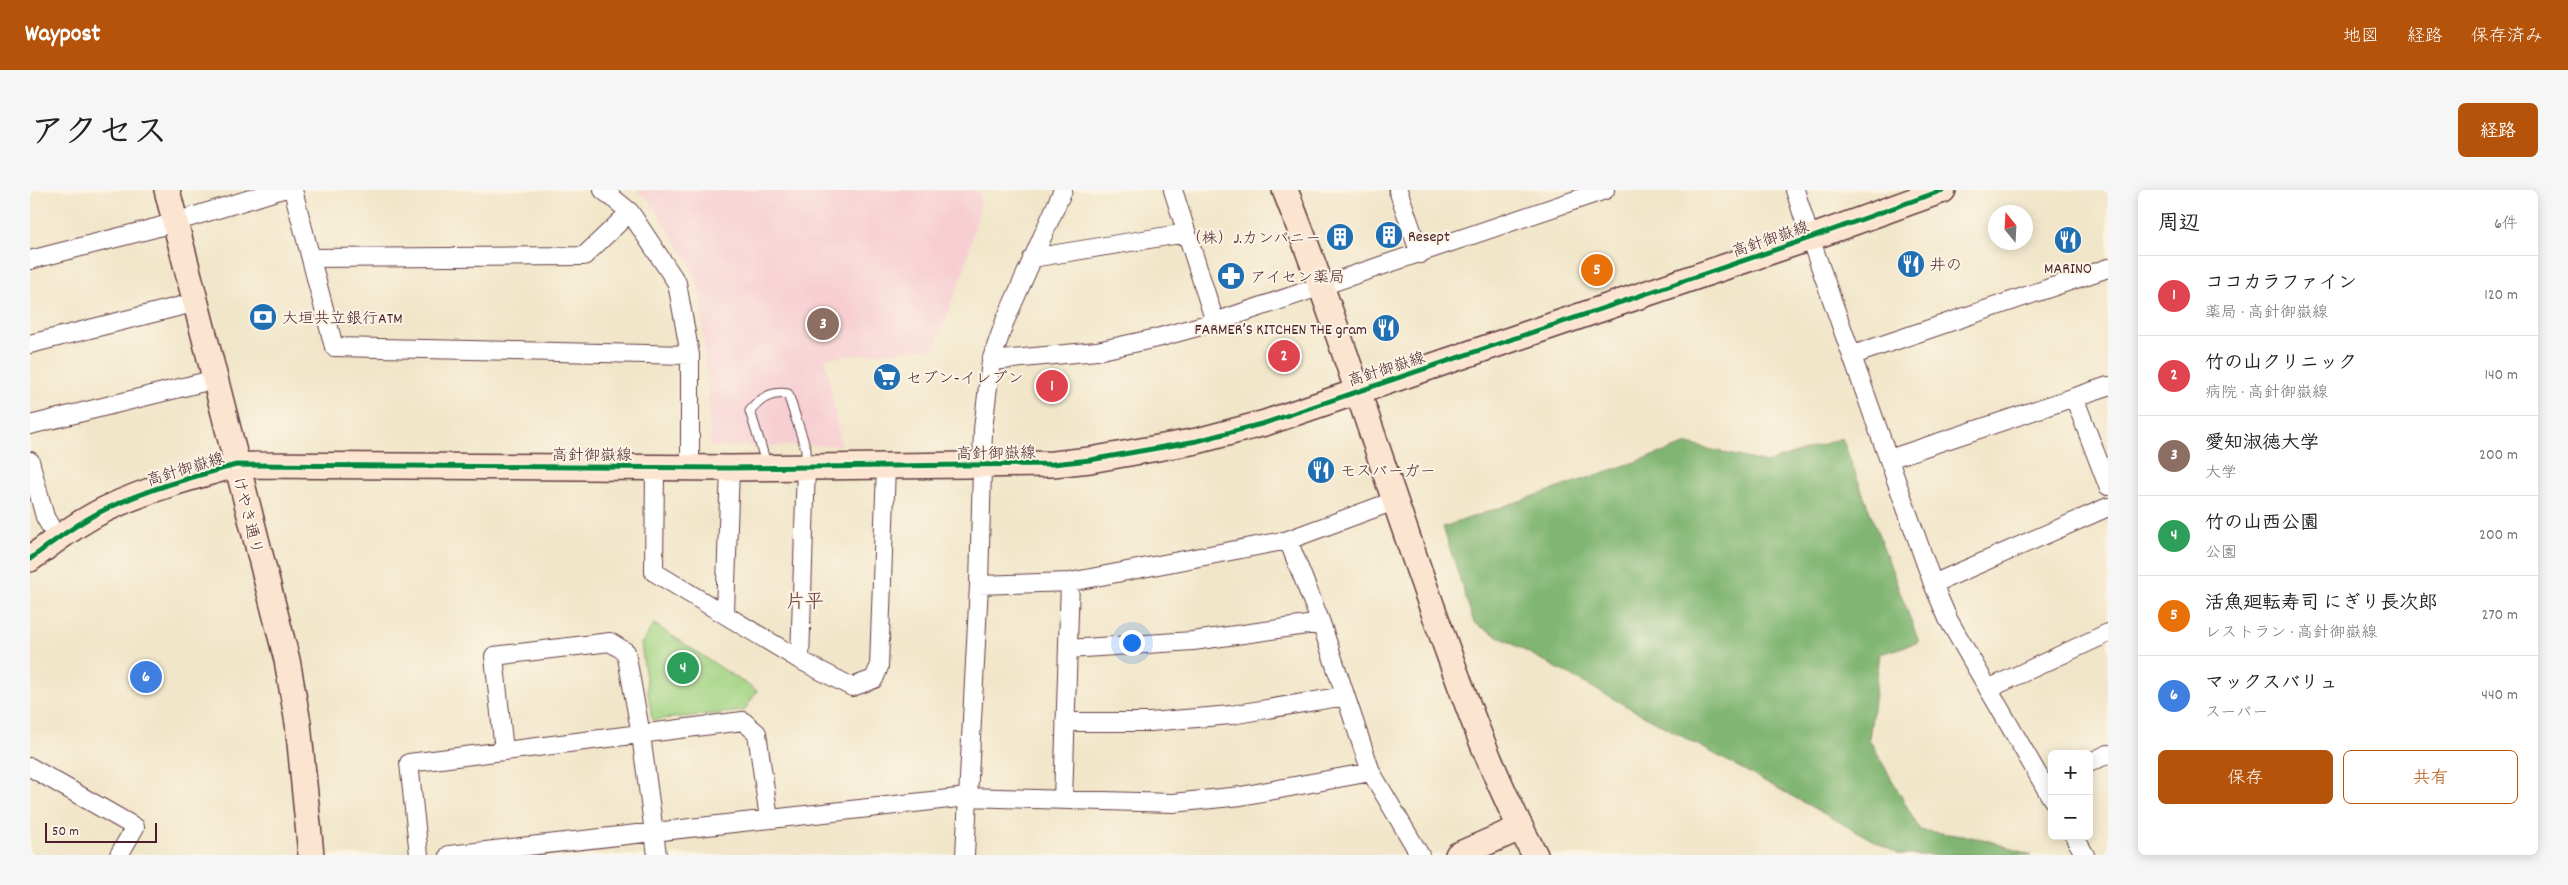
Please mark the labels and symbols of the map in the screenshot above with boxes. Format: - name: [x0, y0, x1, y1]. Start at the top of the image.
- north arrow: [1988, 205, 2033, 250]
- street label: 高針御嶽線: [1729, 216, 1812, 264]
- building icon: Resept: [1374, 220, 1404, 250]
- building icon: （株）J.カンパニー: [1325, 222, 1355, 252]
- restaurant icon: MARINO: [2053, 225, 2083, 255]
- place label: Resept: [1408, 226, 1450, 249]
- place label: （株）J.カンパニー: [1185, 228, 1321, 251]
- restaurant icon: 井の: [1896, 249, 1926, 279]
- pin: 5: [1581, 251, 1613, 289]
- place label: 井の: [1930, 255, 1962, 278]
- place label: MARINO: [2044, 258, 2092, 281]
- pharmacy icon: アイセン薬局: [1216, 261, 1246, 291]
- place label: アイセン薬局: [1250, 267, 1345, 290]
- bank icon: 大垣共立銀行ATM: [248, 302, 278, 332]
- pin: 3: [807, 305, 839, 343]
- place label: 大垣共立銀行ATM: [282, 308, 403, 331]
- restaurant icon: FARMER’S KITCHEN THE gram: [1371, 313, 1401, 343]
- place label: FARMER’S KITCHEN THE gram: [1194, 319, 1367, 342]
- pin: 2: [1268, 337, 1300, 375]
- street label: 高針御嶽線: [1345, 347, 1428, 394]
- supermarket icon: セブン-イレブン: [872, 362, 902, 392]
- pin: 1: [1036, 367, 1068, 405]
- place label: セブン-イレブン: [906, 368, 1023, 391]
- street label: 高針御嶽線: [956, 442, 1036, 467]
- street label: 高針御嶽線: [552, 445, 632, 468]
- street label: 高針御嶽線: [144, 448, 227, 493]
- restaurant icon: モスバーガー: [1306, 455, 1336, 485]
- place label: モスバーガー: [1340, 461, 1436, 484]
- street label: けやき通り: [226, 474, 267, 557]
- district label: 片平: [786, 590, 824, 617]
- your location: [1119, 630, 1145, 656]
- pin: 4: [667, 649, 699, 687]
- pin: 6: [130, 658, 162, 696]
- scale bar: [45, 820, 158, 843]

